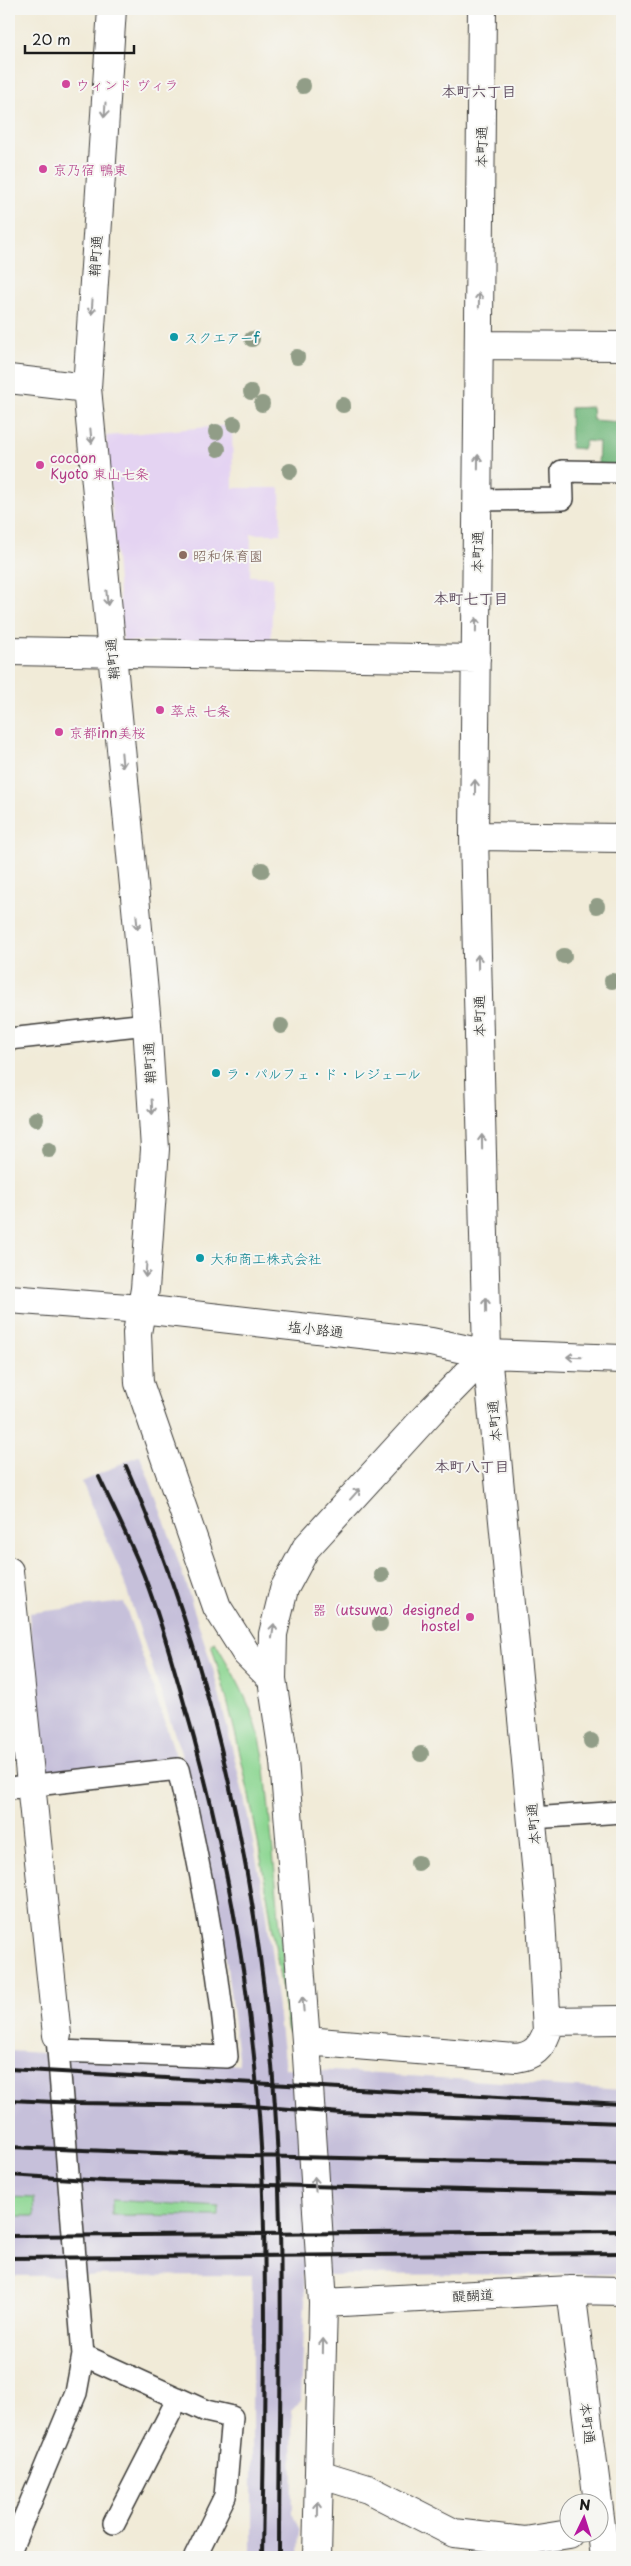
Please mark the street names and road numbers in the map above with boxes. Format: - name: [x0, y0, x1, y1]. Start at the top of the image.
- street label: 本町通: [470, 126, 492, 168]
- street label: 鞘町通: [83, 234, 107, 278]
- street label: 本町通: [466, 531, 488, 573]
- street label: 鞘町通: [100, 637, 124, 681]
- street label: 本町通: [468, 995, 490, 1037]
- street label: 鞘町通: [137, 1041, 161, 1085]
- street label: 塩小路通: [287, 1316, 345, 1342]
- street label: 本町通: [482, 1399, 506, 1443]
- street label: 本町通: [521, 1802, 545, 1846]
- street label: 醍醐道: [451, 2283, 495, 2307]
- street label: 本町通: [575, 2401, 601, 2445]

